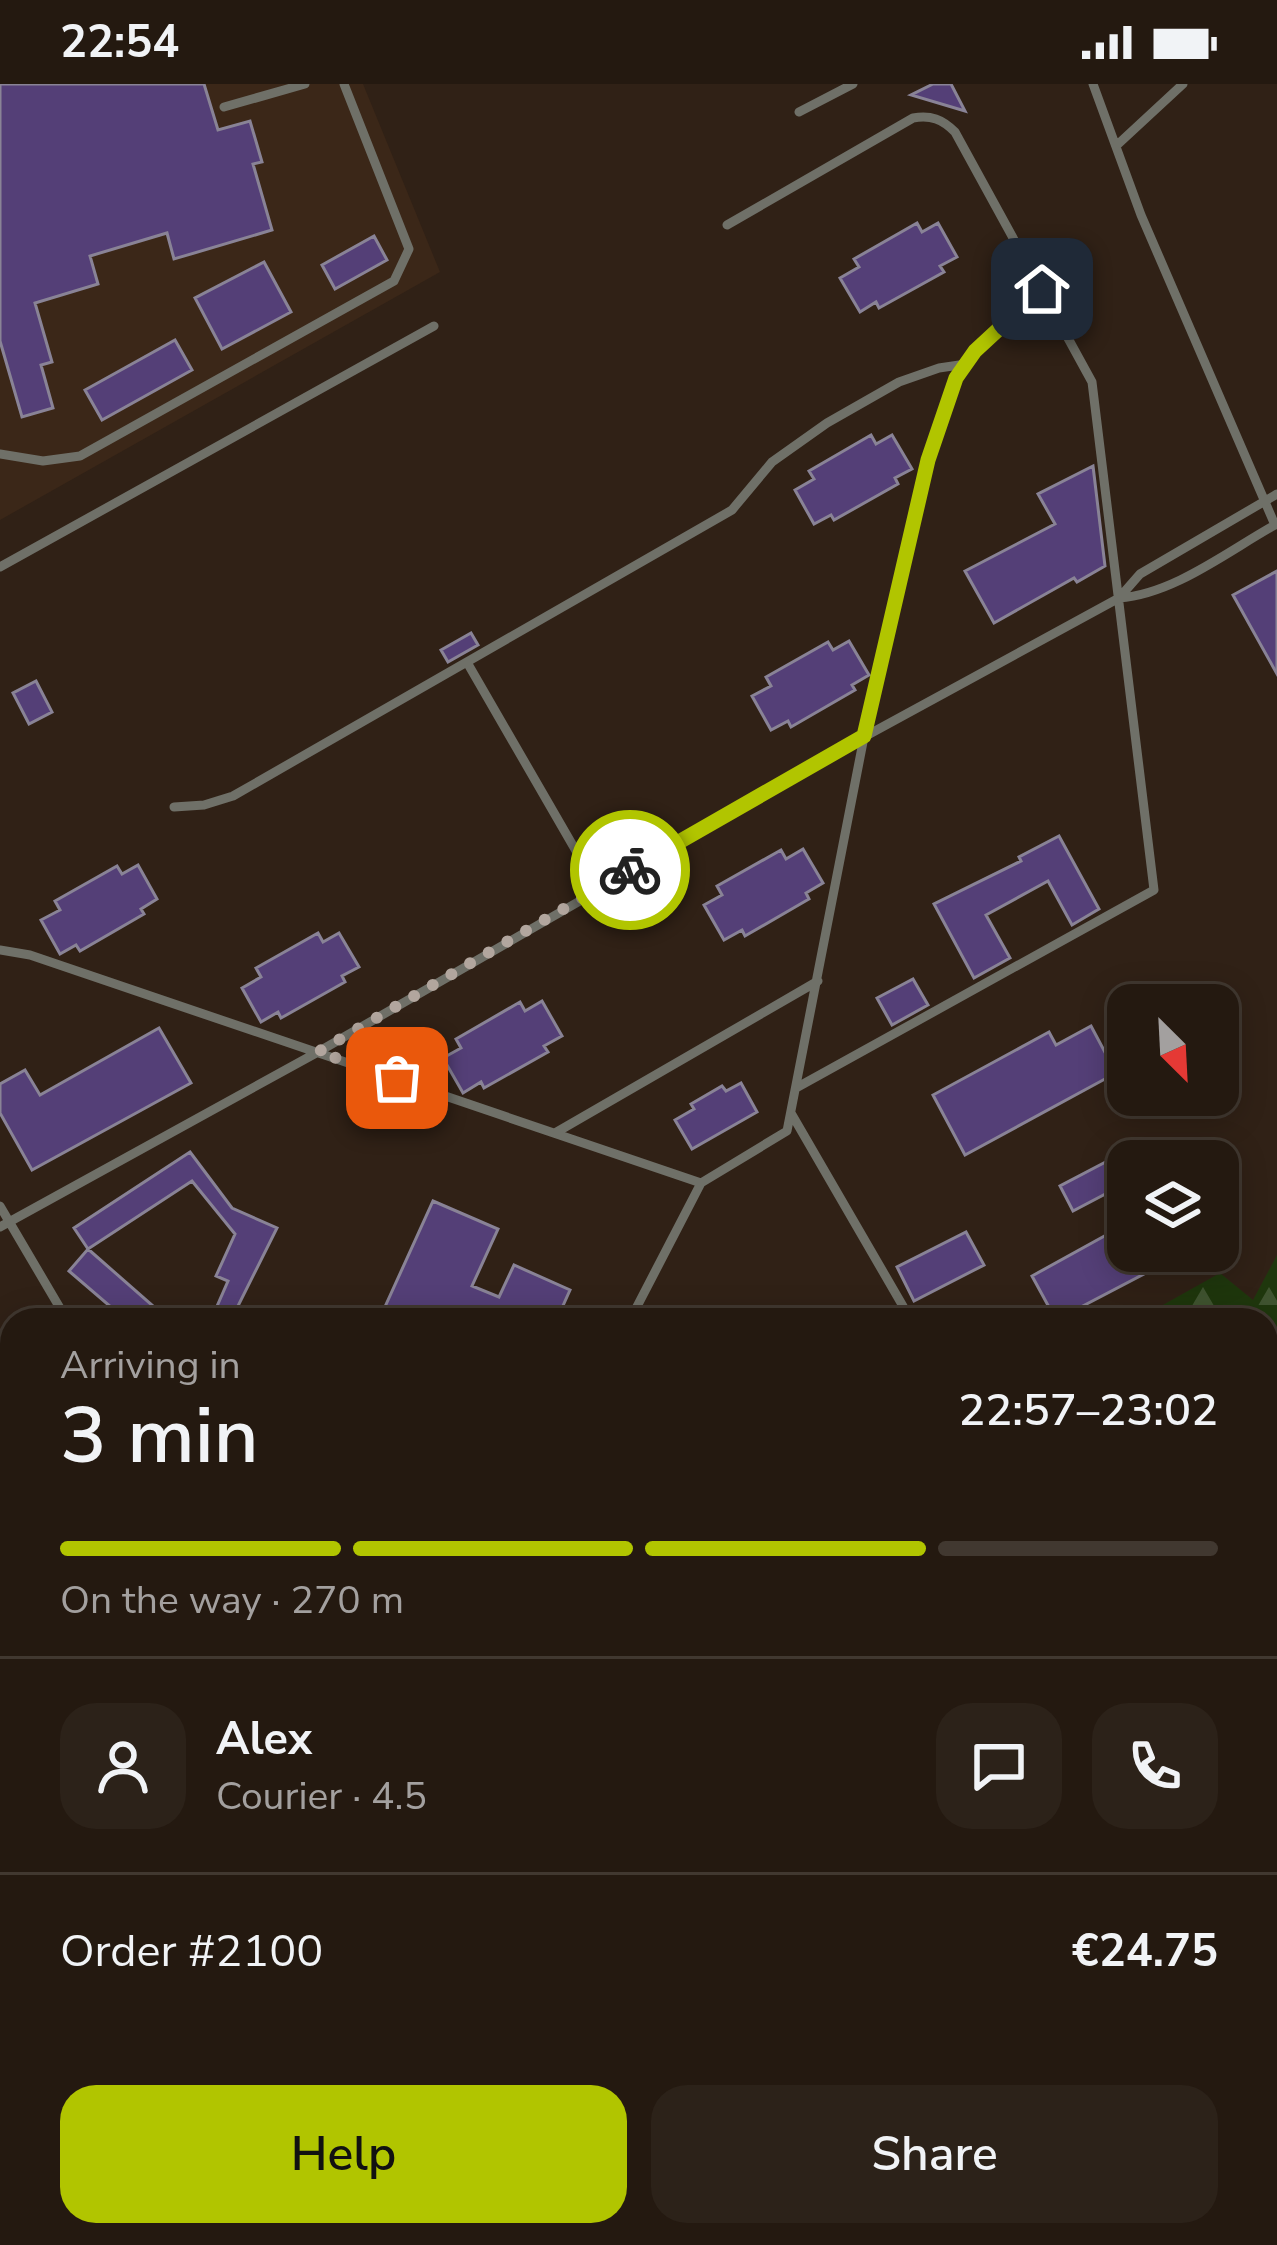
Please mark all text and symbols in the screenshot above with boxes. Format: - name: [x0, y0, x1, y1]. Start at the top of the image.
- text: 22:54: [60, 12, 179, 73]
- pin: [991, 238, 1093, 340]
- icon: home: [1009, 256, 1075, 322]
- courier: [570, 810, 690, 930]
- icon: bike: [597, 837, 663, 903]
- north arrow: [1107, 984, 1239, 1116]
- map controls: [1107, 984, 1239, 1272]
- pin: [346, 1027, 448, 1129]
- icon: bag: [364, 1045, 430, 1111]
- button: layers: [1107, 1140, 1239, 1272]
- text: Arriving in: [60, 1339, 241, 1392]
- text: 22:57–23:02: [958, 1380, 1218, 1441]
- text: 3 min: [60, 1383, 259, 1490]
- text: On the way · 270 m: [60, 1574, 404, 1627]
- button: person: [60, 1703, 186, 1829]
- button: chat: [936, 1703, 1062, 1829]
- button: phone: [1092, 1703, 1218, 1829]
- text: Alex: [216, 1709, 312, 1770]
- text: Courier · 4.5: [216, 1770, 427, 1823]
- text: Order #2100: [60, 1921, 323, 1982]
- text: €24.75: [1072, 1921, 1218, 1982]
- button: Help: [60, 2085, 627, 2223]
- button: Share: [651, 2085, 1218, 2223]

